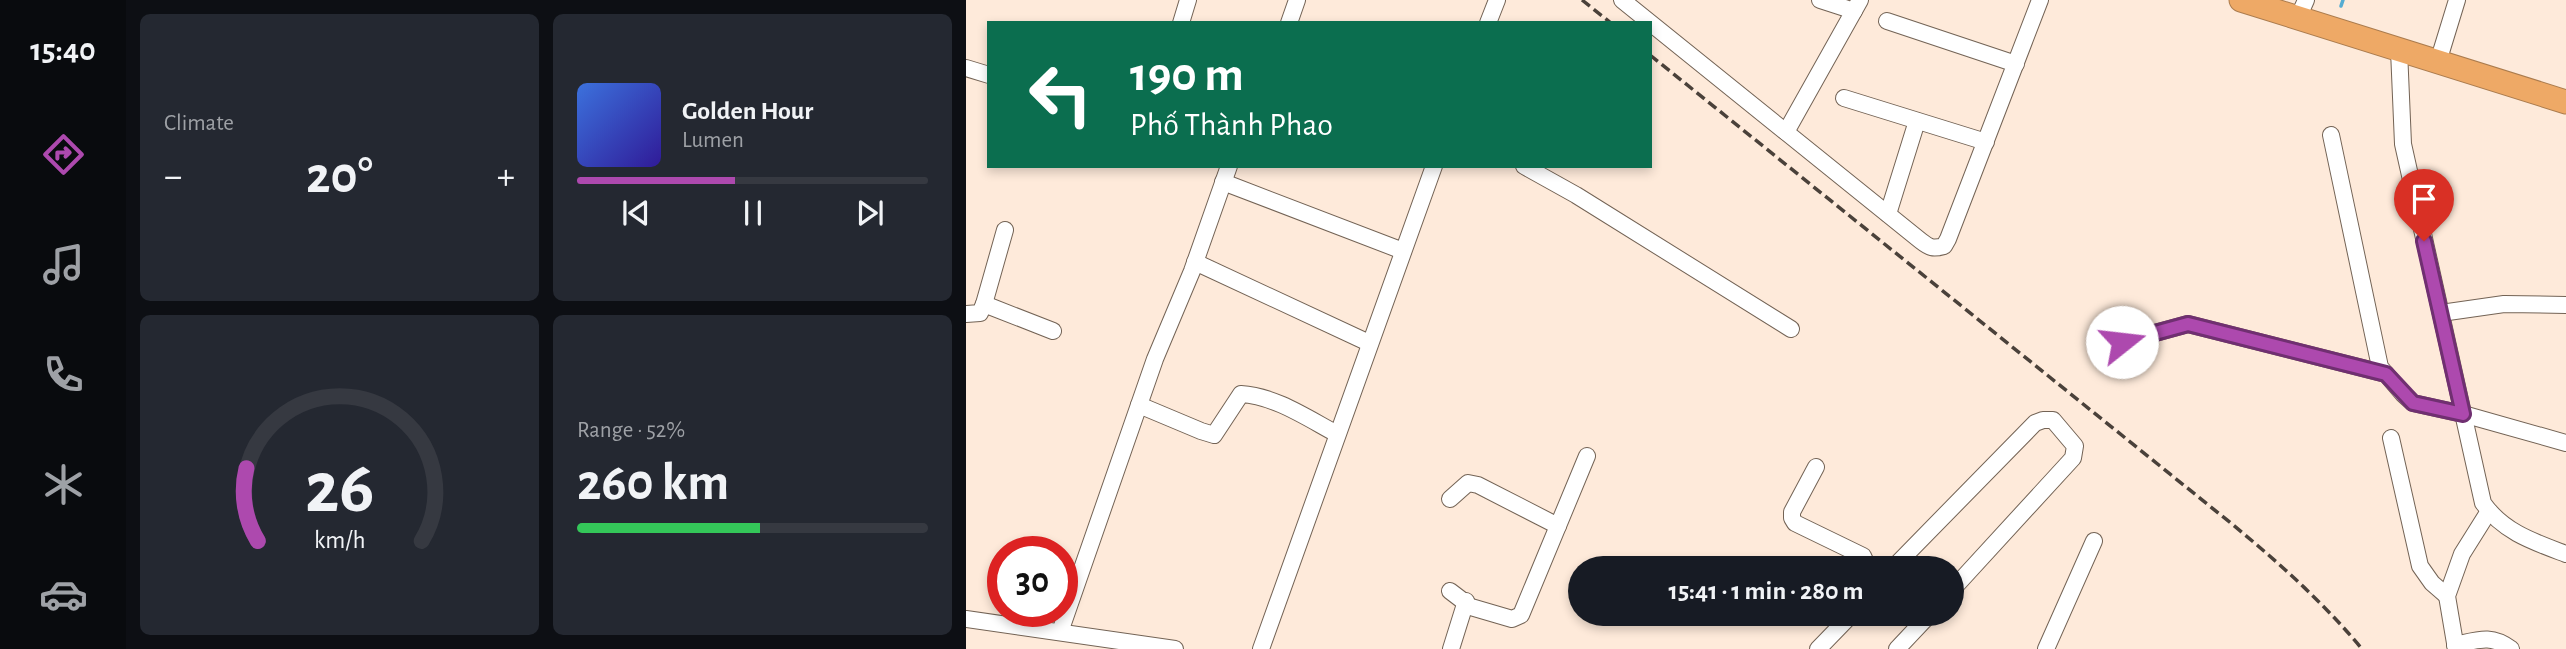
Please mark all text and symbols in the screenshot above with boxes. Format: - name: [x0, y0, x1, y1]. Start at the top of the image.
- text: 15:40: [30, 34, 96, 66]
- icon: left: [1015, 49, 1106, 140]
- text: 190 m: [1130, 51, 1244, 100]
- text: Golden Hour: [682, 98, 813, 124]
- text: Phố Thành Phao: [1130, 109, 1333, 141]
- text: Climate: [164, 112, 234, 135]
- text: Lumen: [682, 129, 744, 152]
- icon: directions: [39, 130, 88, 179]
- text: 20°: [306, 150, 373, 202]
- text: −: [164, 158, 182, 196]
- text: +: [497, 158, 515, 196]
- pin: [2394, 169, 2454, 241]
- icon: arrive: [2405, 180, 2443, 218]
- icon: previous: [617, 194, 655, 232]
- icon: pause: [734, 194, 772, 232]
- icon: next: [851, 194, 889, 232]
- icon: music: [39, 240, 88, 289]
- position arrow: [2085, 305, 2159, 379]
- icon: phone: [39, 350, 88, 399]
- text: Range · 52%: [577, 419, 685, 442]
- text: 26: [305, 453, 374, 526]
- text: 260 km: [577, 457, 729, 509]
- icon: climate: [39, 460, 88, 509]
- text: km/h: [314, 528, 365, 553]
- speed limit sign: 30: [987, 536, 1078, 627]
- icon: car: [39, 570, 88, 619]
- text: 15:41 · 1 min · 280 m: [1669, 578, 1863, 604]

